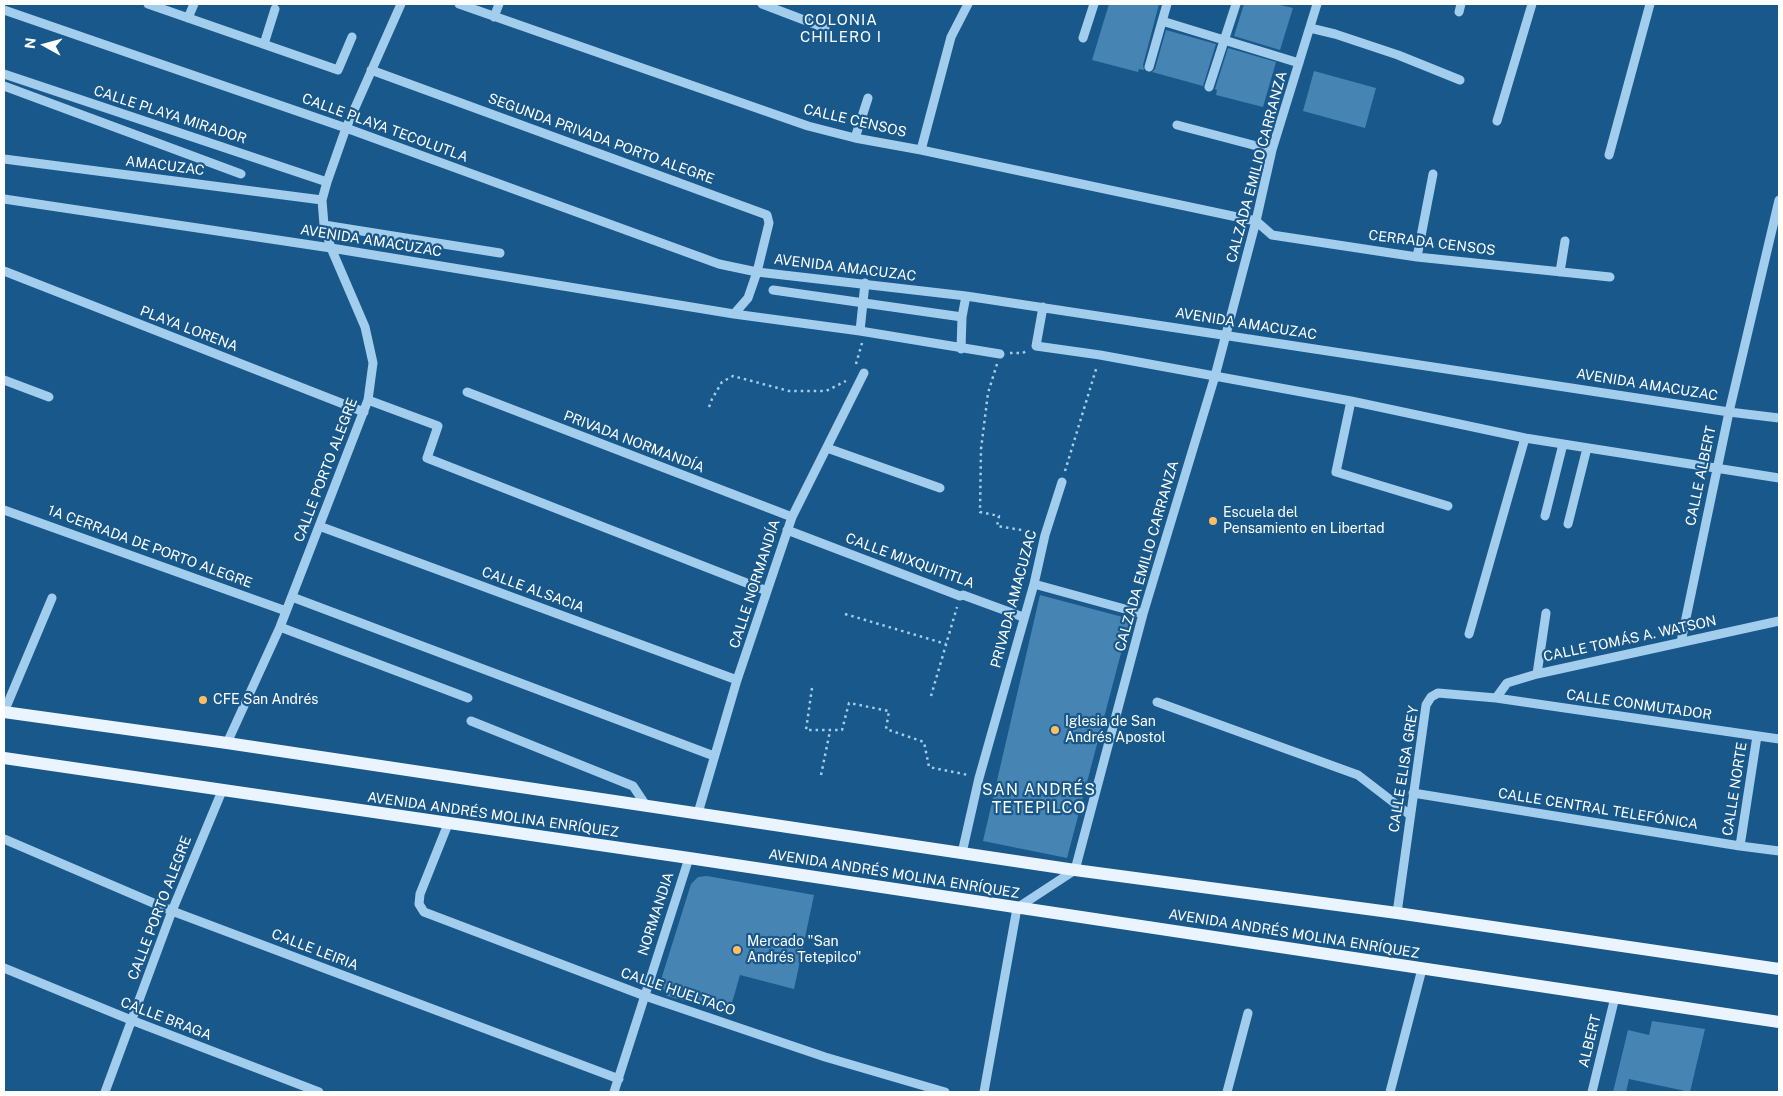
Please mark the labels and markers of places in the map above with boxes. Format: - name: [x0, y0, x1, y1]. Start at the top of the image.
- place label: Escuela del Pensamiento en Libertad: [1223, 505, 1385, 538]
- marker: Escuela del Pensamiento en Libertad: [1207, 515, 1219, 527]
- place label: CFE San Andrés: [213, 692, 318, 708]
- marker: CFE San Andrés: [197, 694, 209, 706]
- place label: Iglesia de San Andrés Apostol: [1065, 714, 1166, 746]
- marker: Iglesia de San Andrés Apostol: [1049, 724, 1061, 736]
- place label: Mercado "San Andrés Tetepilco": [747, 934, 862, 966]
- marker: Mercado "San Andrés Tetepilco": [731, 944, 743, 956]

